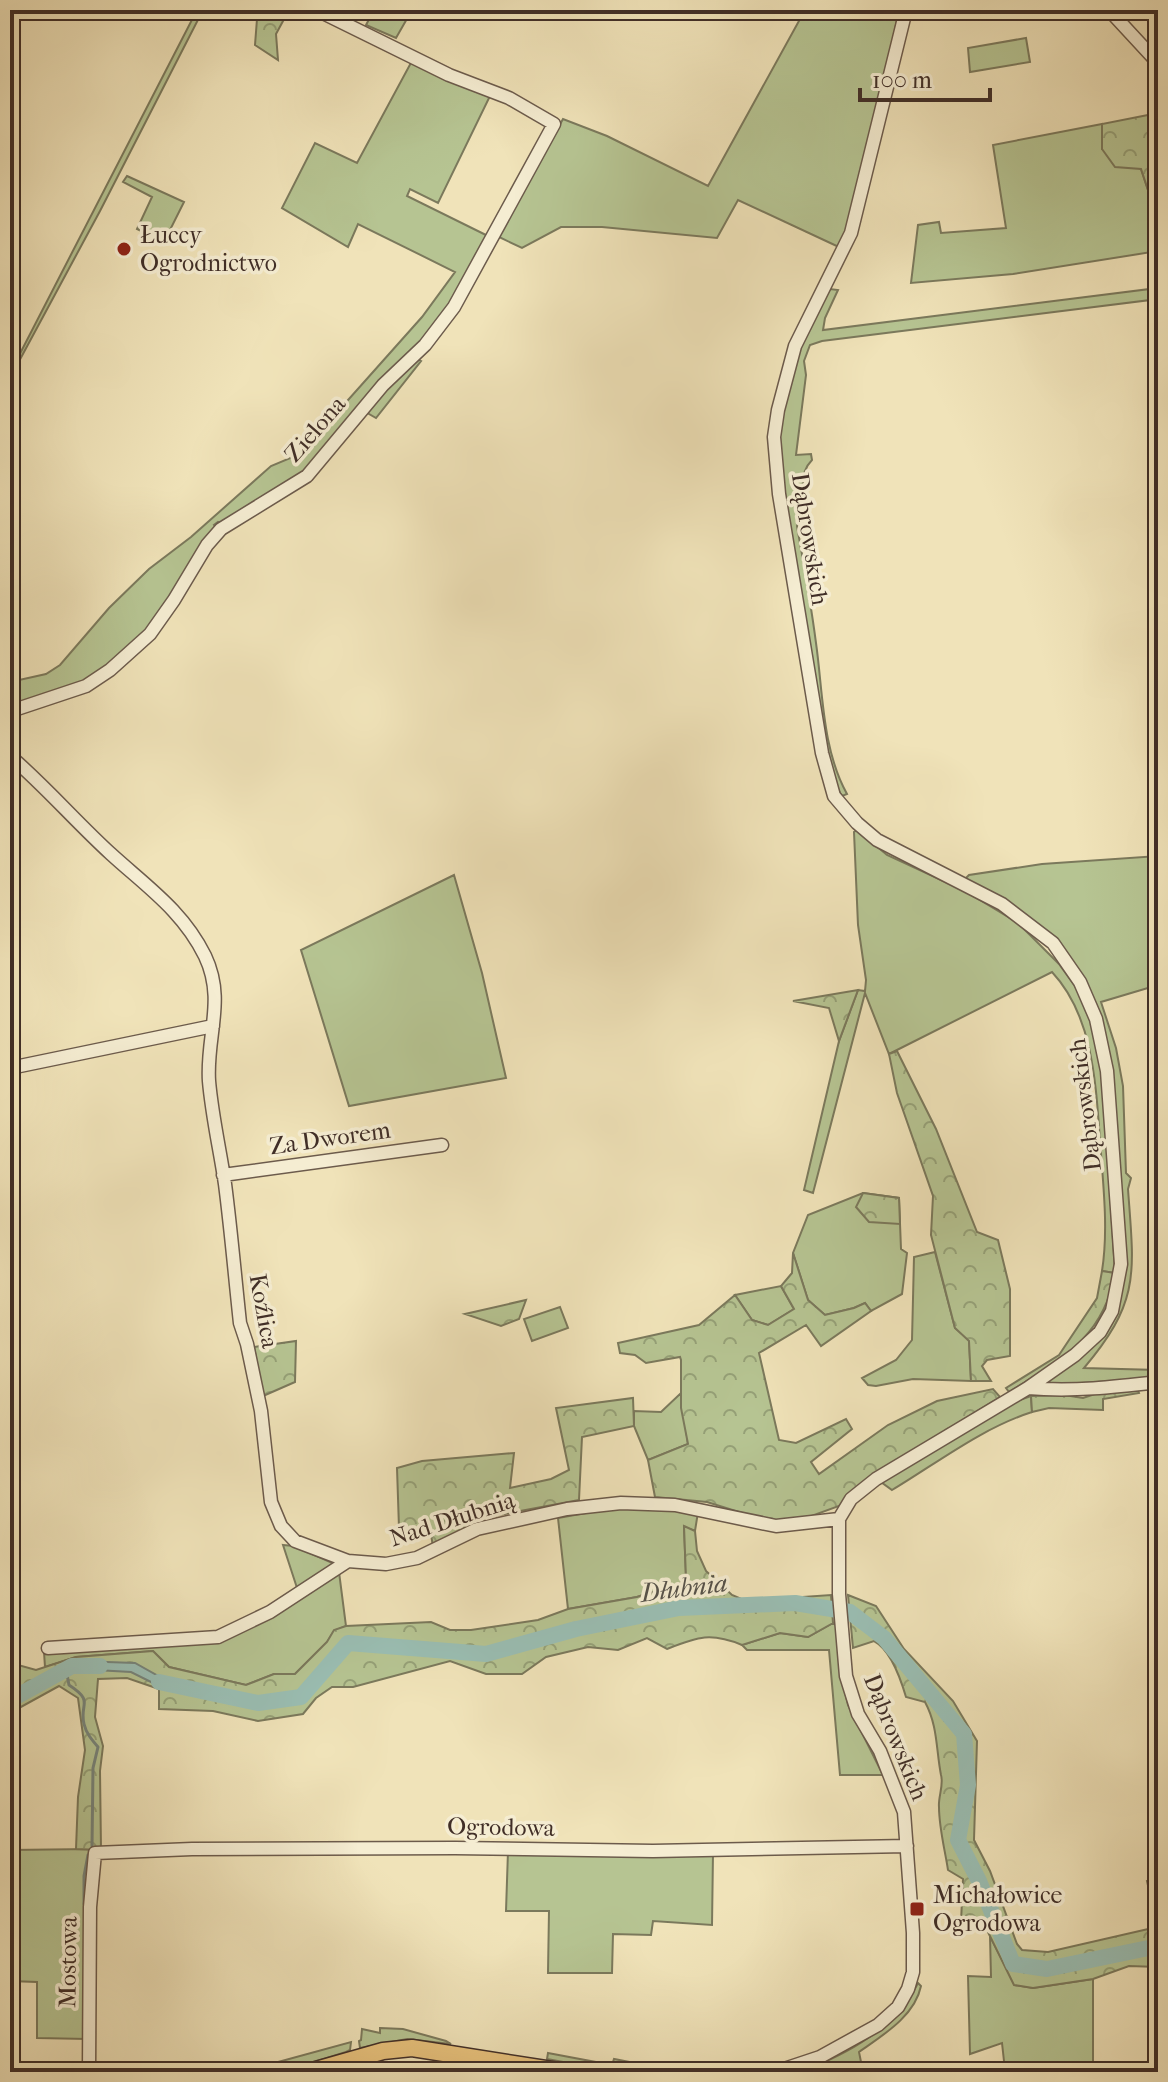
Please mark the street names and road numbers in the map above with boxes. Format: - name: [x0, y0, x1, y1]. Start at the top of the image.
- street label: Zielona: [279, 390, 352, 468]
- street label: Dąbrowskich: [785, 471, 834, 608]
- street label: Dąbrowskich: [1063, 1036, 1108, 1173]
- street label: Za Dworem: [268, 1116, 392, 1160]
- street label: Koźlica: [244, 1272, 284, 1351]
- street label: Nad Dłubnią: [386, 1485, 519, 1553]
- street label: Dąbrowskich: [857, 1670, 934, 1805]
- street label: Ogrodowa: [447, 1812, 556, 1842]
- street label: Mostowa: [53, 1915, 83, 2008]

